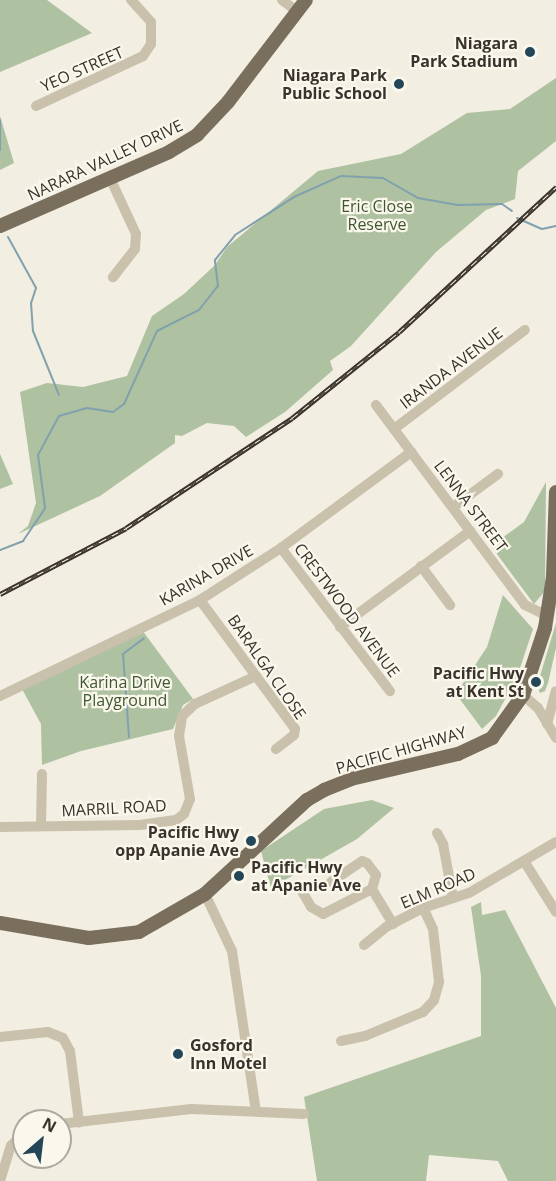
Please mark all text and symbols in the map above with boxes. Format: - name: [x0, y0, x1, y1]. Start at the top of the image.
- place label: Niagara Park Stadium: [410, 33, 518, 71]
- street label: YEO STREET: [38, 42, 126, 96]
- marker: Niagara Park Stadium: [523, 45, 537, 59]
- place label: Niagara Park Public School: [282, 65, 387, 103]
- marker: Niagara Park Public School: [392, 77, 406, 91]
- street label: NARARA VALLEY DRIVE: [24, 116, 186, 204]
- park label: Eric Close Reserve: [341, 196, 413, 234]
- street label: IRANDA AVENUE: [396, 323, 506, 413]
- street label: LENNA STREET: [430, 456, 512, 556]
- street label: CRESTWOOD AVENUE: [290, 539, 404, 681]
- street label: KARINA DRIVE: [156, 540, 256, 610]
- street label: BARALGA CLOSE: [224, 611, 310, 723]
- place label: Pacific Hwy at Kent St: [433, 663, 524, 701]
- park label: Karina Drive Playground: [79, 672, 171, 710]
- marker: Pacific Hwy at Kent St: [529, 675, 543, 689]
- street label: PACIFIC HIGHWAY: [334, 722, 468, 778]
- street label: MARRIL ROAD: [61, 796, 167, 820]
- place label: Pacific Hwy opp Apanie Ave: [115, 822, 239, 860]
- marker: Pacific Hwy opp Apanie Ave: [244, 834, 258, 848]
- place label: Pacific Hwy at Apanie Ave: [251, 857, 361, 895]
- street label: ELM ROAD: [398, 864, 478, 912]
- marker: Pacific Hwy at Apanie Ave: [232, 869, 246, 883]
- place label: Gosford Inn Motel: [190, 1035, 267, 1073]
- marker: Gosford Inn Motel: [171, 1047, 185, 1061]
- north arrow: [12, 1109, 72, 1169]
- text: N: [39, 1112, 60, 1138]

